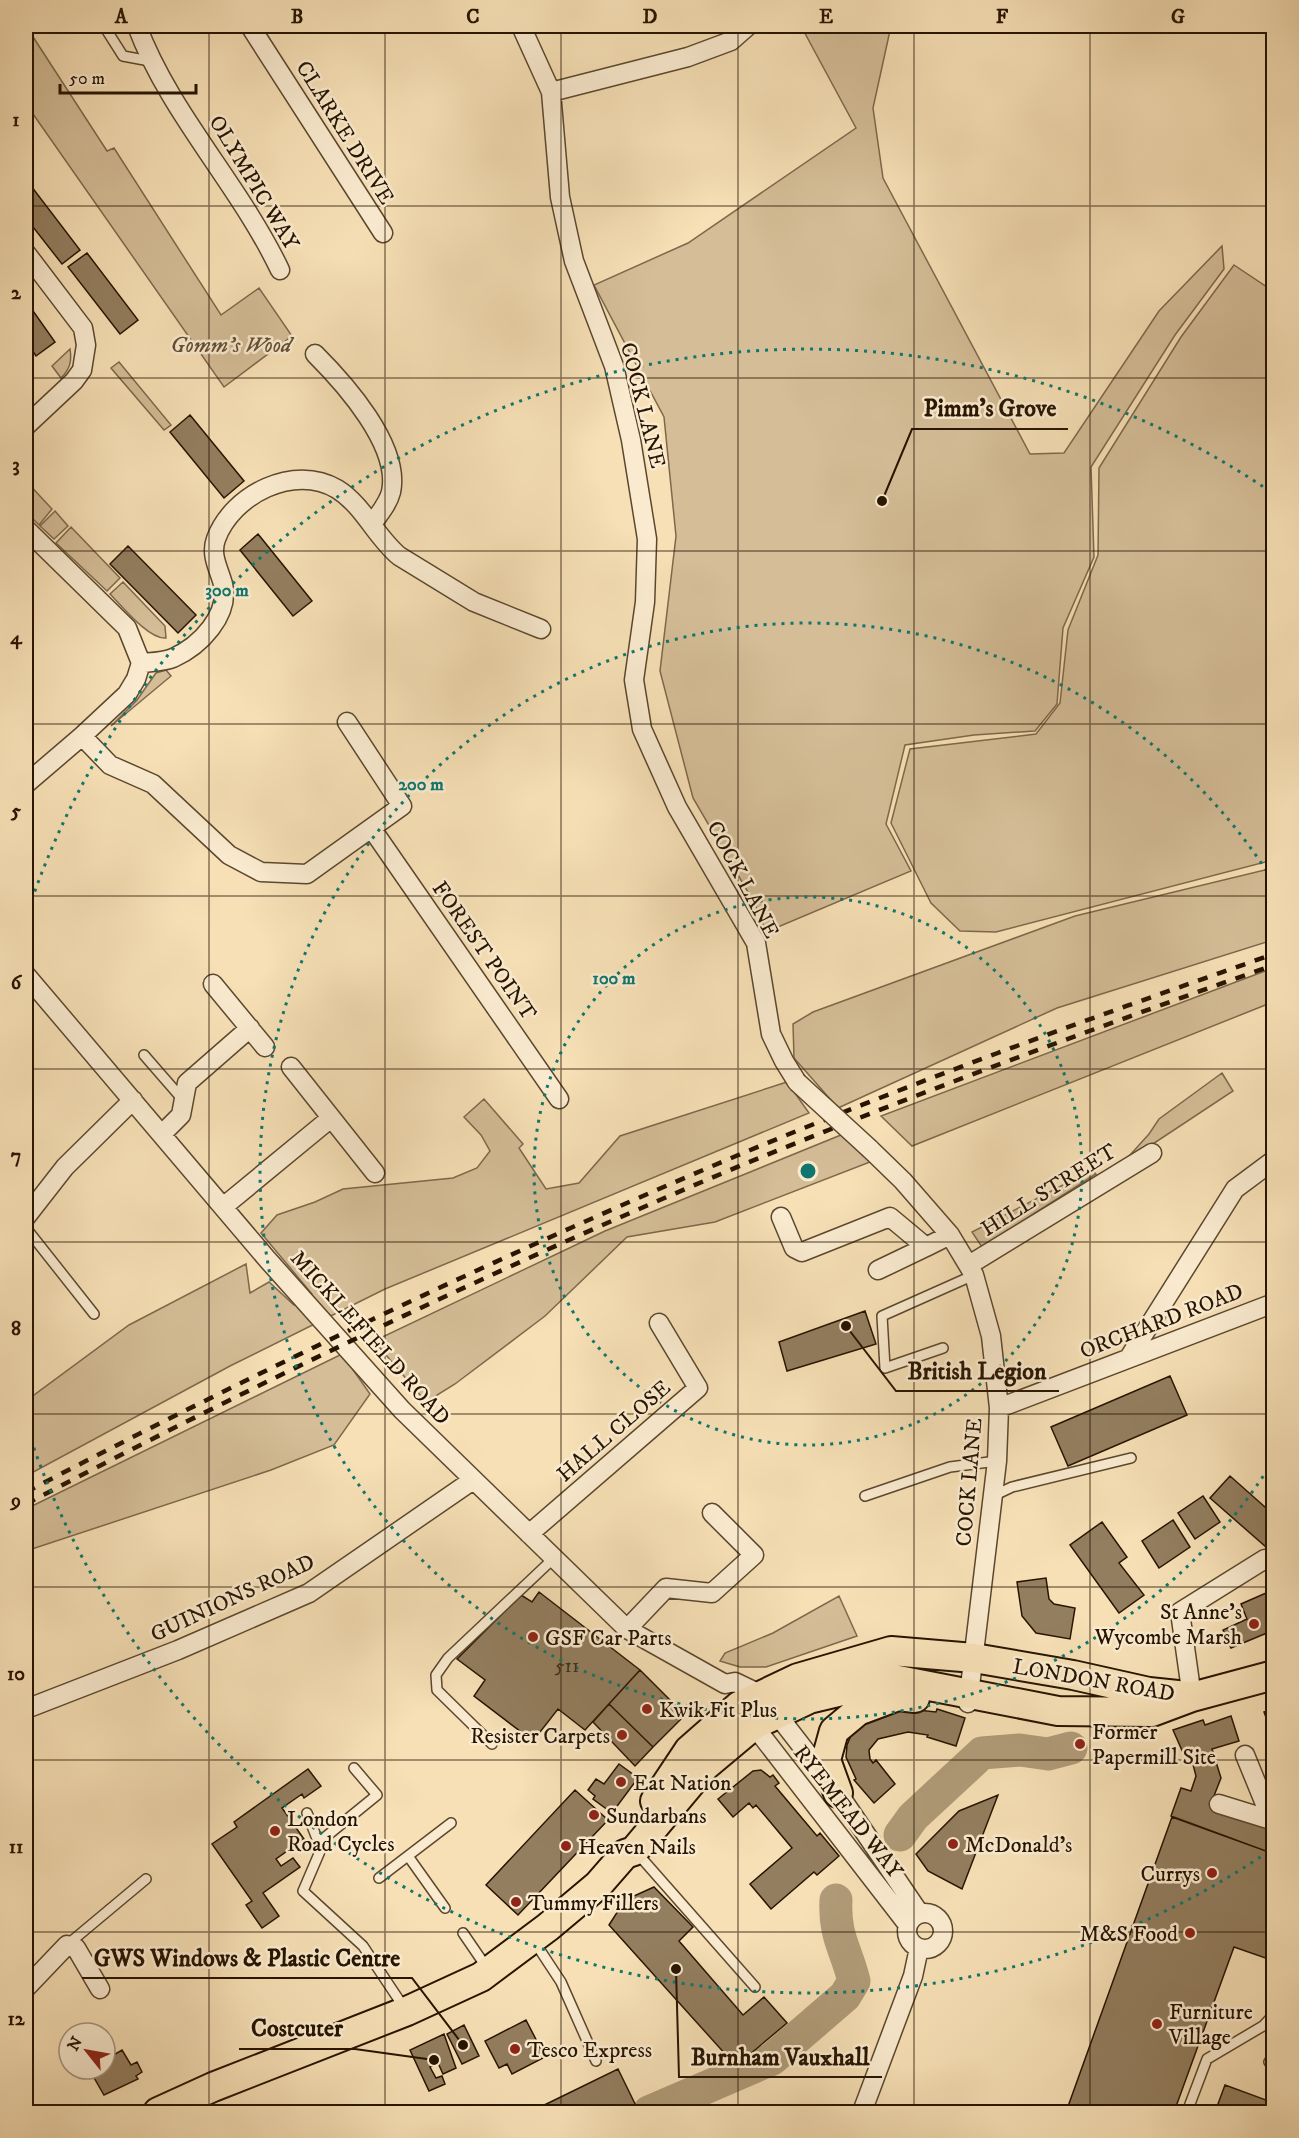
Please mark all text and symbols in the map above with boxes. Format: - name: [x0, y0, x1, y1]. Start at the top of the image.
- text: A: [114, 5, 129, 30]
- text: B: [291, 5, 303, 30]
- text: C: [466, 5, 480, 30]
- text: D: [643, 5, 658, 30]
- text: E: [819, 5, 833, 30]
- text: F: [996, 5, 1009, 30]
- text: G: [1171, 5, 1185, 30]
- street label: CLARKE DRIVE: [290, 56, 400, 210]
- scale bar: [60, 57, 196, 95]
- text: 50 m: [69, 68, 105, 90]
- text: 1: [12, 108, 20, 133]
- street label: OLYMPIC WAY: [203, 110, 305, 256]
- text: 2: [11, 281, 22, 306]
- park label: Gomm's Wood: [171, 332, 295, 359]
- street label: COCK LANE: [614, 340, 671, 471]
- callout: Pimm's Grove: [912, 387, 1068, 429]
- text: Pimm's Grove: [924, 394, 1056, 424]
- text: 3: [12, 453, 20, 478]
- text: 300 m: [205, 580, 249, 602]
- text: 4: [10, 626, 23, 651]
- text: 200 m: [398, 774, 444, 796]
- text: 5: [10, 799, 21, 824]
- street label: COCK LANE: [701, 816, 785, 943]
- street label: FOREST POINT: [426, 876, 542, 1026]
- text: 100 m: [592, 968, 636, 990]
- text: 6: [11, 971, 23, 996]
- street label: HILL STREET: [976, 1138, 1122, 1243]
- text: 7: [11, 1144, 21, 1169]
- centre of rings: [798, 1161, 818, 1181]
- street label: MICKLEFIELD ROAD: [284, 1245, 455, 1431]
- street label: ORCHARD ROAD: [1076, 1278, 1247, 1365]
- text: 8: [11, 1317, 21, 1342]
- callout: British Legion: [896, 1349, 1059, 1391]
- text: British Legion: [907, 1357, 1047, 1387]
- street label: HALL CLOSE: [552, 1374, 676, 1488]
- street label: COCK LANE: [950, 1417, 989, 1547]
- text: 9: [9, 1489, 21, 1514]
- street label: GUINIONS ROAD: [146, 1548, 319, 1648]
- place label: St Anne's Wycombe Marsh: [1094, 1599, 1242, 1651]
- marker: St Anne's Wycombe Marsh: [1247, 1617, 1261, 1631]
- place label: GSF Car Parts: [545, 1625, 672, 1652]
- marker: GSF Car Parts: [526, 1630, 540, 1644]
- street label: LONDON ROAD: [1011, 1653, 1177, 1708]
- house number: 511: [555, 1654, 579, 1679]
- text: 10: [7, 1662, 25, 1687]
- place label: Kwik Fit Plus: [659, 1697, 777, 1724]
- marker: Kwik Fit Plus: [640, 1702, 654, 1716]
- place label: Former Papermill Site: [1092, 1719, 1216, 1771]
- place label: Resister Carpets: [470, 1723, 610, 1750]
- marker: Resister Carpets: [615, 1728, 629, 1742]
- marker: Former Papermill Site: [1073, 1737, 1087, 1751]
- street label: RYEMEAD WAY: [787, 1740, 909, 1885]
- place label: Eat Nation: [633, 1770, 732, 1797]
- marker: Eat Nation: [614, 1775, 628, 1789]
- place label: Sundarbans: [606, 1803, 707, 1830]
- place label: London Road Cycles: [287, 1806, 395, 1858]
- marker: Sundarbans: [587, 1808, 601, 1822]
- marker: London Road Cycles: [268, 1824, 282, 1838]
- place label: McDonald's: [965, 1832, 1072, 1859]
- place label: Heaven Nails: [578, 1834, 696, 1861]
- text: 11: [9, 1835, 23, 1860]
- marker: McDonald's: [946, 1837, 960, 1851]
- marker: Heaven Nails: [559, 1839, 573, 1853]
- place label: Currys: [1141, 1861, 1200, 1888]
- marker: Currys: [1205, 1866, 1219, 1880]
- place label: Tummy Fillers: [528, 1890, 659, 1917]
- marker: Tummy Fillers: [509, 1895, 523, 1909]
- place label: M&S Food: [1080, 1921, 1178, 1948]
- marker: M&S Food: [1183, 1926, 1197, 1940]
- callout: GWS Windows & Plastic Centre: [82, 1936, 412, 1978]
- text: GWS Windows & Plastic Centre: [94, 1944, 400, 1974]
- place label: Furniture Village: [1168, 1999, 1253, 2051]
- text: 12: [7, 2007, 26, 2032]
- callout: Costcuter: [239, 2007, 355, 2049]
- text: Costcuter: [251, 2014, 344, 2044]
- marker: Furniture Village: [1150, 2017, 1164, 2031]
- north arrow: [57, 2021, 117, 2081]
- text: N: [63, 2033, 87, 2055]
- callout: Burnham Vauxhall: [679, 2035, 882, 2077]
- place label: Tesco Express: [527, 2037, 652, 2064]
- marker: Tesco Express: [508, 2042, 522, 2056]
- text: Burnham Vauxhall: [691, 2043, 870, 2073]

